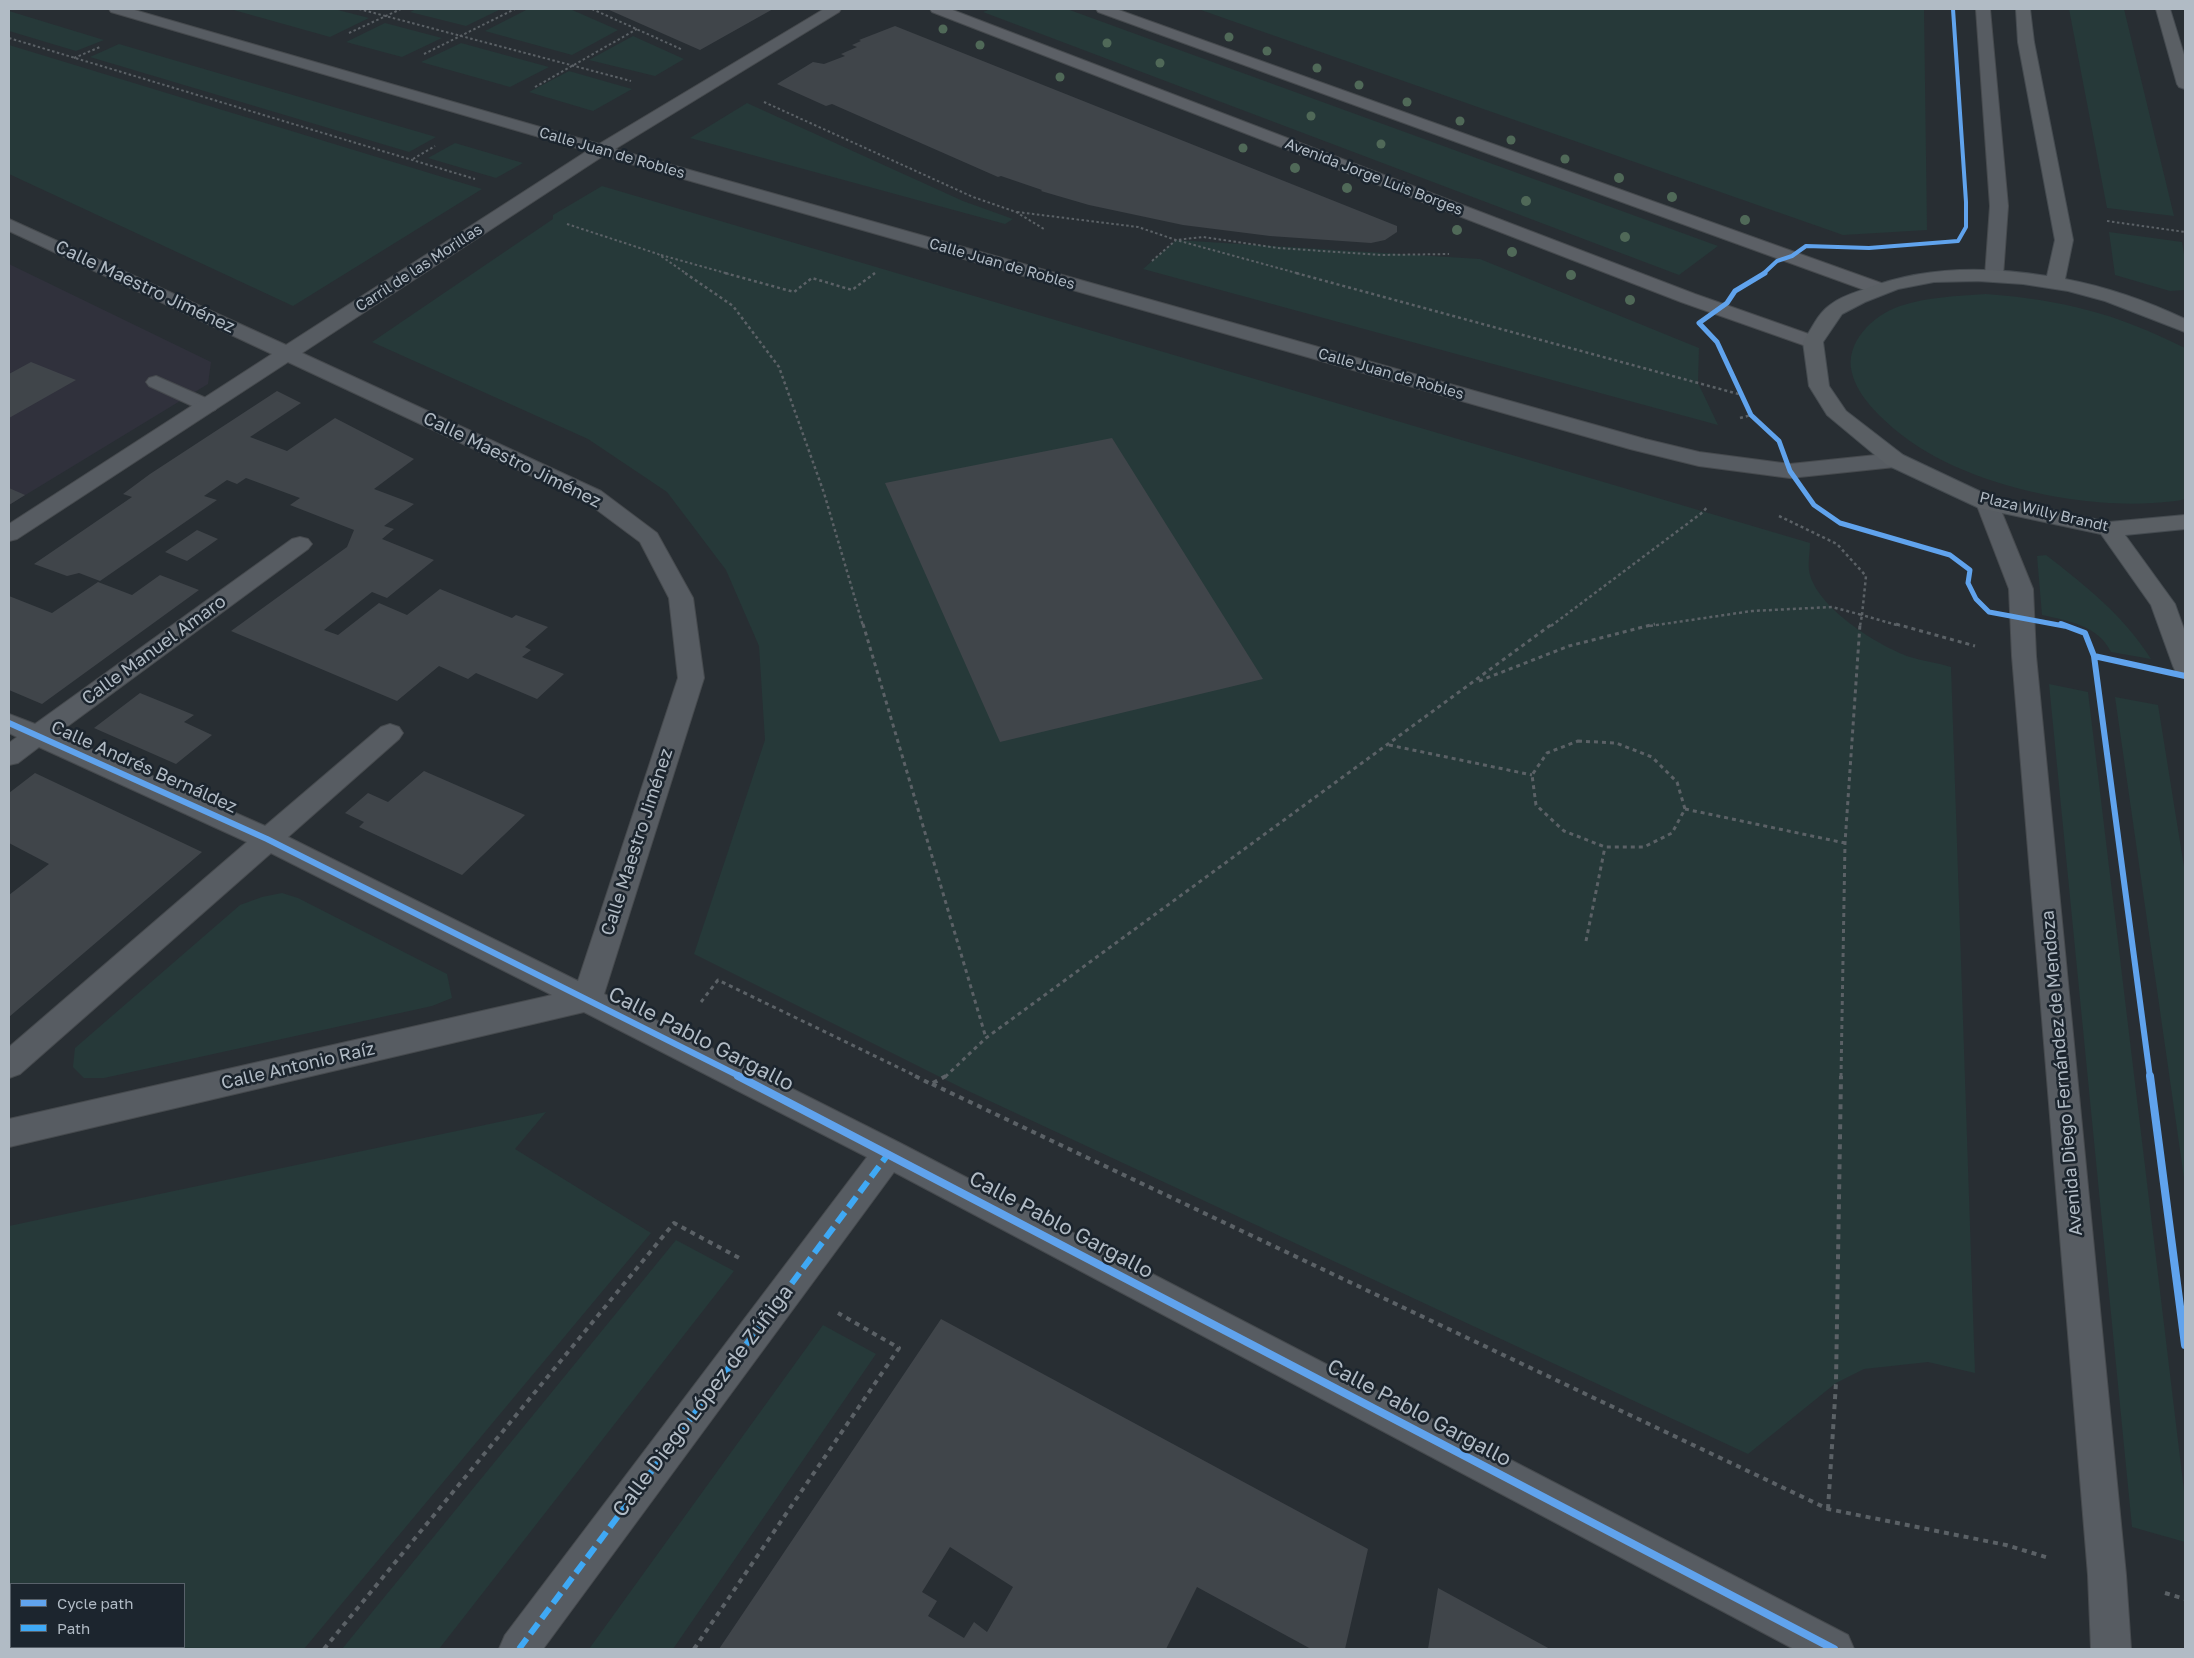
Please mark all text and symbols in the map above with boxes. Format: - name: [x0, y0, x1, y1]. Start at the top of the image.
- street label: Calle Juan de Robles: [537, 124, 687, 182]
- street label: Avenida Jorge Luis Borges: [1283, 135, 1465, 219]
- street label: Carril de las Morillas: [352, 220, 486, 316]
- street label: Calle Juan de Robles: [927, 235, 1077, 293]
- street label: Calle Maestro Jiménez: [52, 236, 238, 338]
- street label: Calle Juan de Robles: [1316, 345, 1466, 403]
- street label: Calle Maestro Jiménez: [419, 407, 605, 513]
- street label: Plaza Willy Brandt: [1978, 488, 2110, 536]
- street label: Calle Manuel Amaro: [78, 590, 230, 710]
- street label: Calle Andrés Bernáldez: [48, 716, 240, 818]
- street label: Calle Maestro Jiménez: [597, 746, 677, 938]
- street label: Avenida Diego Fernández de Mendoza: [2037, 909, 2087, 1237]
- street label: Calle Pablo Gargallo: [604, 981, 798, 1097]
- street label: Calle Antonio Raíz: [219, 1038, 377, 1094]
- street label: Calle Pablo Gargallo: [965, 1166, 1157, 1284]
- street label: Calle Diego López de Zúñiga: [607, 1280, 799, 1522]
- street label: Calle Pablo Gargallo: [1323, 1354, 1515, 1472]
- legend: [10, 1583, 185, 1648]
- text: Cycle path: [57, 1594, 133, 1612]
- text: Path: [57, 1619, 90, 1637]

